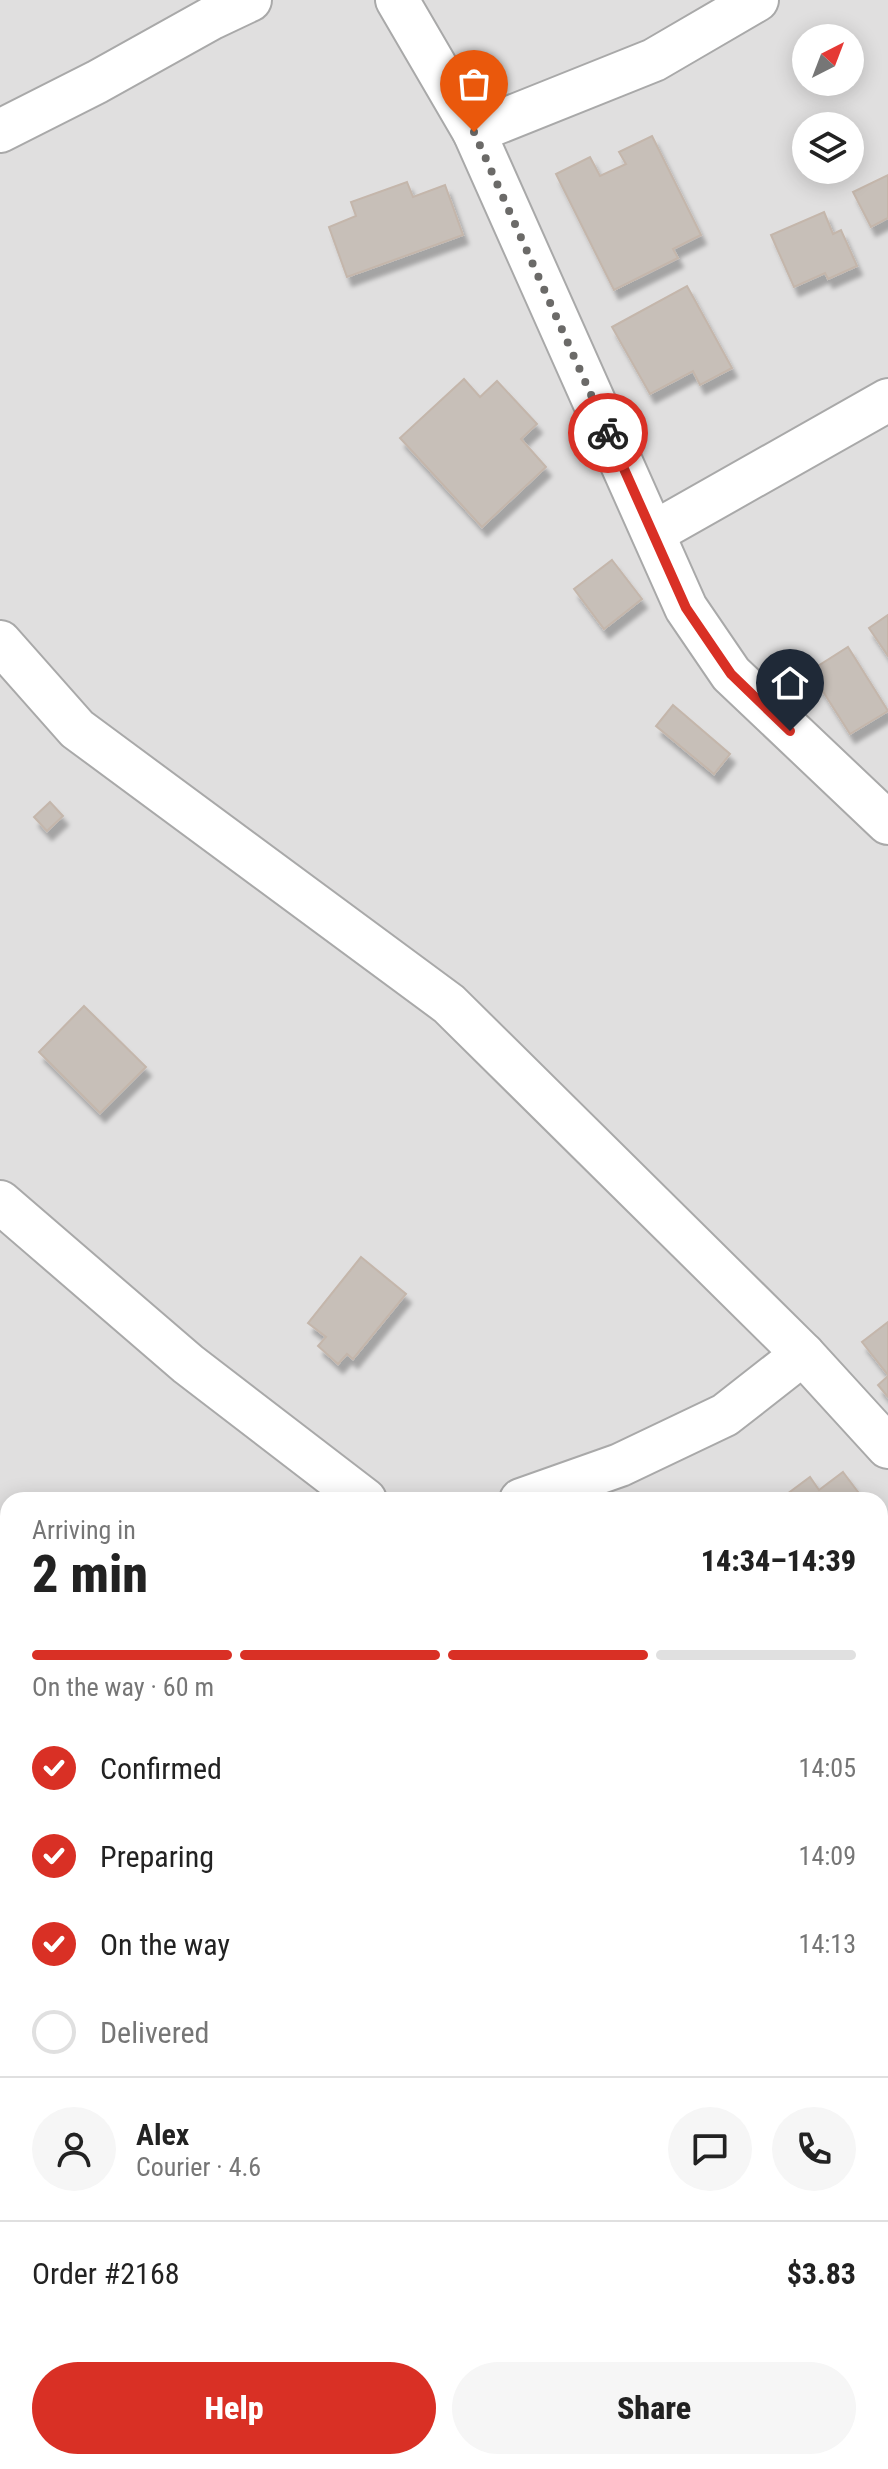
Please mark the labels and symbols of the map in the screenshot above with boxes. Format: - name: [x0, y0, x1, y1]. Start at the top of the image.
- north arrow: [792, 24, 864, 96]
- pin: [440, 50, 508, 132]
- courier: [568, 393, 648, 473]
- pin: [756, 649, 824, 731]

